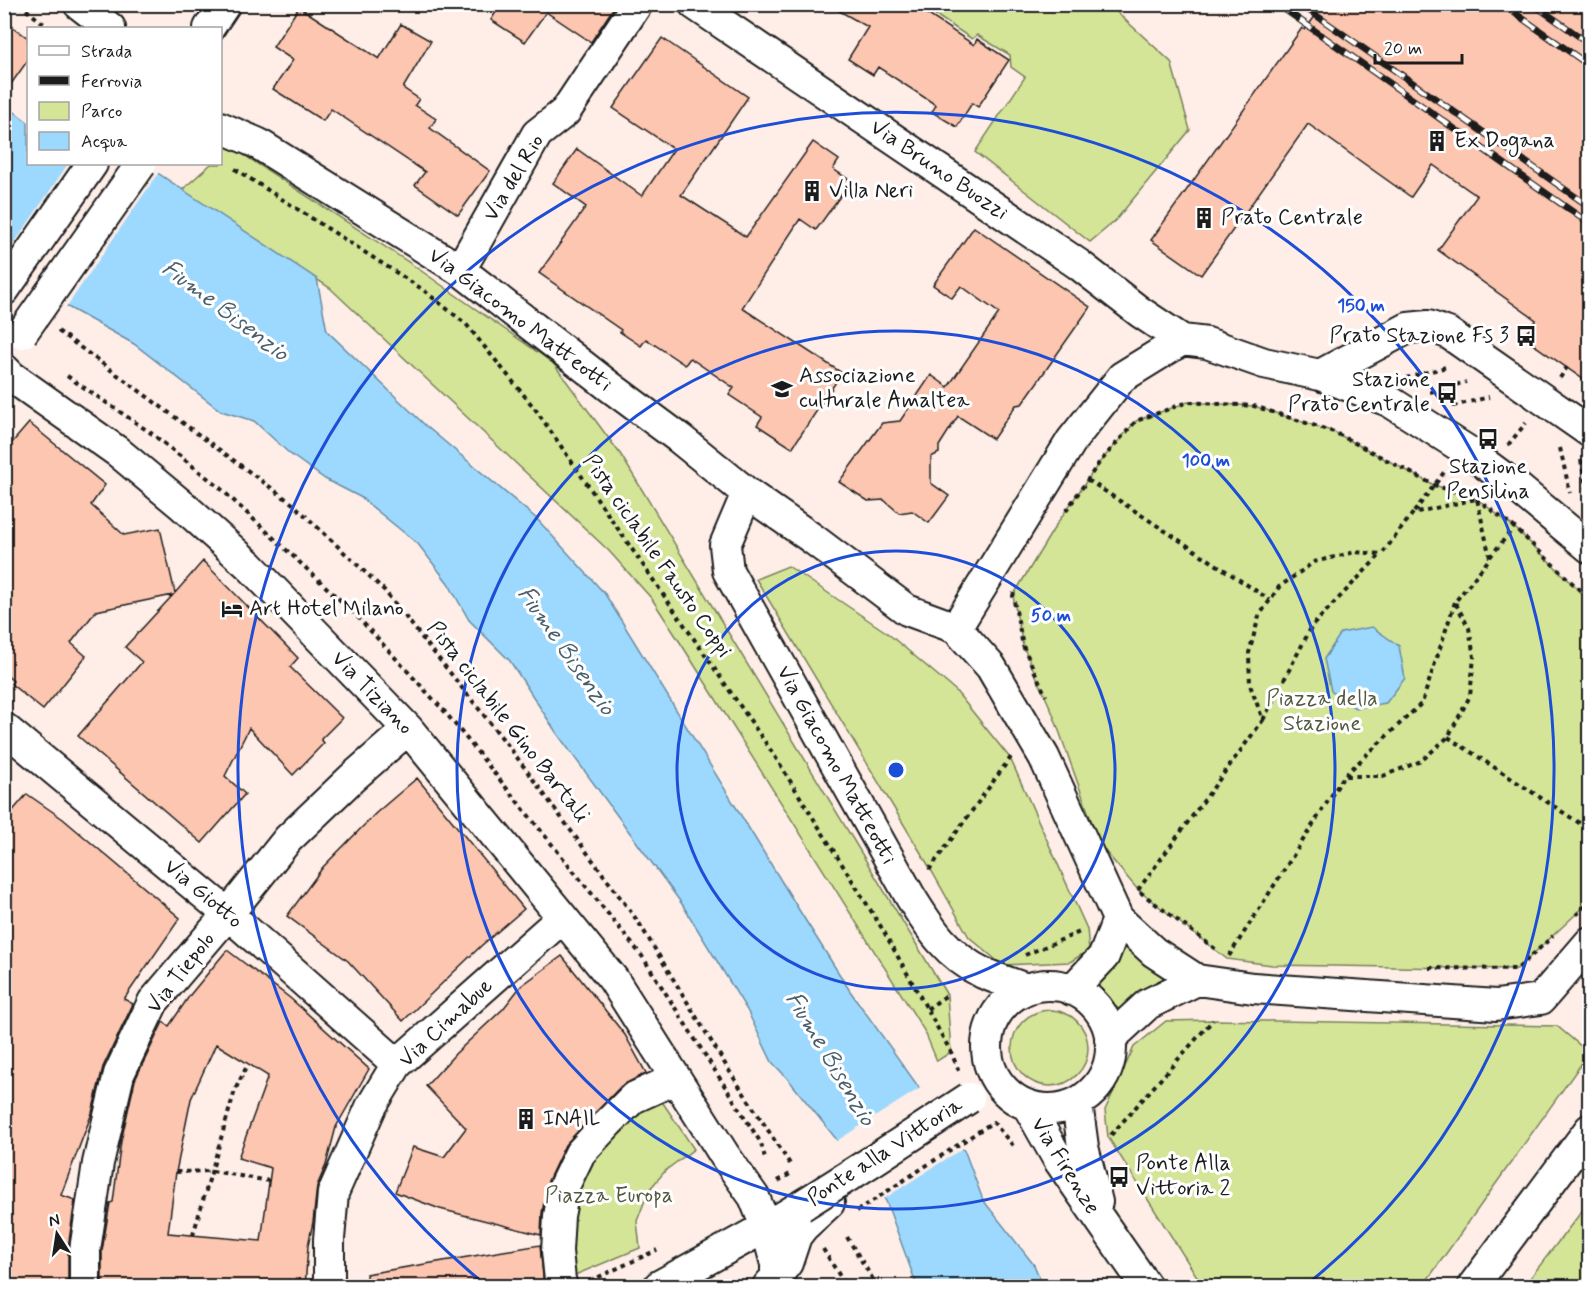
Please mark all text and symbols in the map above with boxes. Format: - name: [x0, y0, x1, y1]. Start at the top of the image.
- legend: [27, 27, 222, 165]
- scale bar: [1375, 27, 1462, 65]
- text: 20 m: [1384, 37, 1422, 61]
- text: Strada: [81, 40, 132, 64]
- text: Ferrovia: [81, 70, 142, 94]
- text: Parco: [81, 100, 122, 124]
- street label: Via Bruno Buozzi: [865, 113, 1014, 227]
- place label: Ex Dogana: [1454, 127, 1555, 158]
- street label: Via del Rio: [477, 129, 551, 227]
- building icon: Ex Dogana: [1425, 129, 1449, 153]
- text: Acqua: [81, 130, 127, 154]
- place label: Villa Neri: [829, 177, 913, 205]
- building icon: Villa Neri: [800, 179, 824, 203]
- place label: Prato Centrale: [1221, 204, 1363, 232]
- building icon: Prato Centrale: [1192, 206, 1216, 230]
- street label: Via Giacomo Matteotti: [422, 242, 618, 398]
- water label: Fiume Bisenzio: [155, 253, 295, 369]
- text: 150 m: [1337, 294, 1385, 318]
- place label: Prato Stazione Fs 3: [1329, 322, 1509, 350]
- bus stop icon: Prato Stazione Fs 3: [1514, 324, 1538, 348]
- place label: Associazione culturale Amaltea: [799, 362, 970, 415]
- place label: Stazione Prato Centrale: [1288, 366, 1430, 419]
- school or university icon: Associazione culturale Amaltea: [770, 377, 794, 401]
- bus stop icon: Stazione Prato Centrale: [1435, 381, 1459, 405]
- bus stop icon: Stazione Pensilina: [1476, 427, 1500, 451]
- street label: Pista ciclabile Fausto Coppi: [576, 449, 738, 663]
- text: 100 m: [1182, 449, 1230, 473]
- place label: Stazione Pensilina: [1446, 453, 1530, 506]
- water label: Fiume Bisenzio: [510, 580, 623, 723]
- place label: Art Hotel Milano: [249, 595, 404, 623]
- hotel icon: Art Hotel Milano: [220, 597, 244, 621]
- text: 50 m: [1031, 604, 1071, 628]
- street label: Pista ciclabile Gino Bartali: [420, 615, 596, 829]
- street label: Via Tiziano: [325, 645, 419, 741]
- street label: Via Giacomo Matteotti: [770, 661, 902, 869]
- park label: Piazza della Stazione: [1266, 685, 1378, 738]
- centre of rings: [886, 760, 906, 780]
- street label: Via Giotto: [158, 853, 248, 935]
- street label: Via Tiepolo: [140, 927, 222, 1019]
- street label: Via Cimabue: [393, 972, 499, 1074]
- water label: Fiume Bisenzio: [778, 986, 883, 1133]
- street label: Ponte alla Vittoria: [802, 1091, 969, 1213]
- place label: INAIL: [543, 1105, 601, 1133]
- building icon: INAIL: [514, 1107, 538, 1131]
- street label: Via Firenze: [1024, 1112, 1106, 1220]
- place label: Ponte Alla Vittoria 2: [1136, 1150, 1231, 1203]
- bus stop icon: Ponte Alla Vittoria 2: [1107, 1165, 1131, 1189]
- park label: Piazza Europa: [545, 1182, 673, 1210]
- north arrow: [27, 1204, 87, 1264]
- text: N: [47, 1209, 62, 1232]

